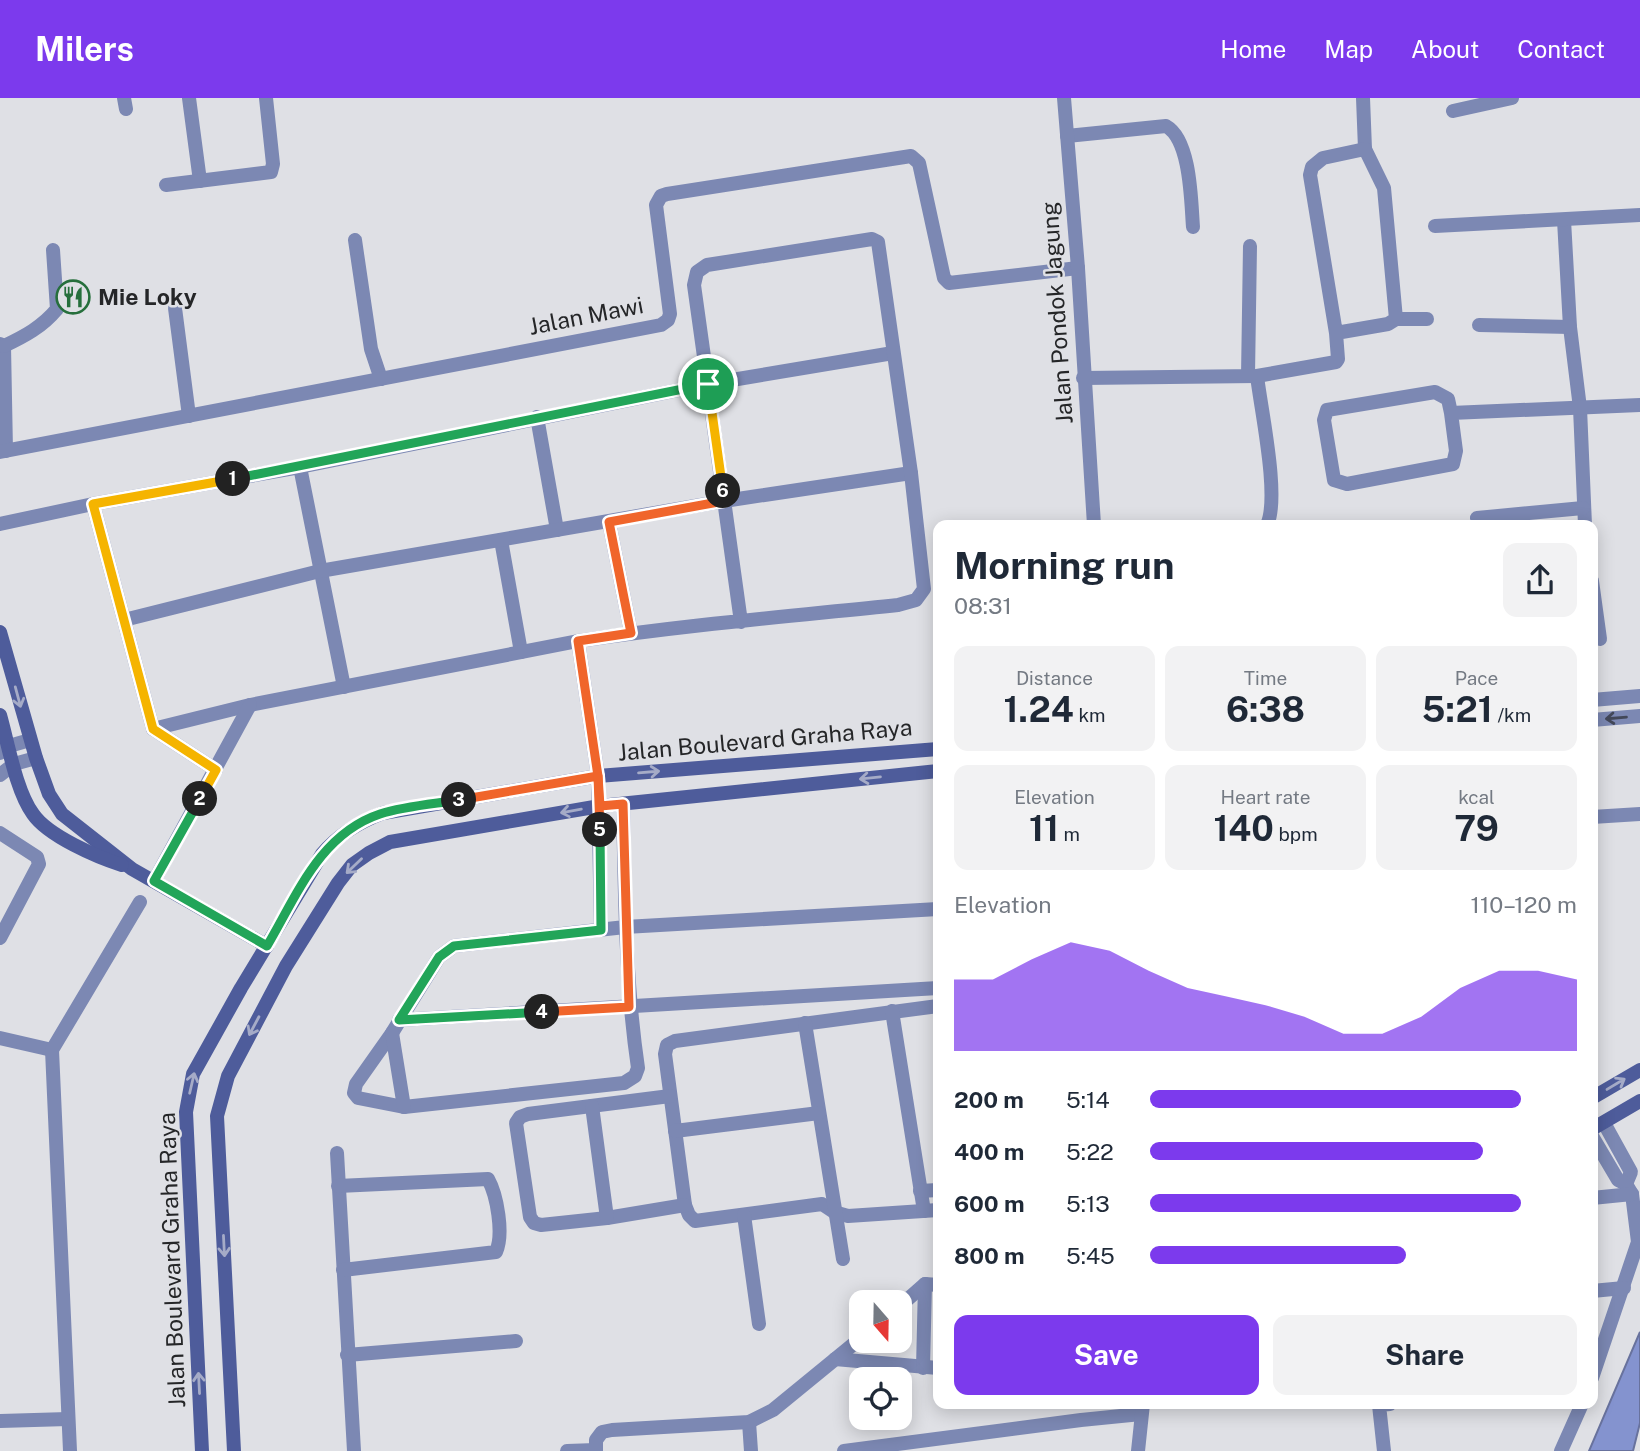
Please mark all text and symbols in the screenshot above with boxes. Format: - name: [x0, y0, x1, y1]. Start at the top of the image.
- text: Milers: [35, 30, 134, 68]
- text: Home: [1220, 35, 1286, 63]
- text: Map: [1324, 35, 1373, 63]
- text: About: [1411, 35, 1479, 63]
- text: Contact: [1517, 35, 1605, 63]
- street label: Jalan Pondok Jagung: [1035, 201, 1078, 425]
- restaurant icon: Mie Loky: [54, 278, 92, 316]
- place label: Mie Loky: [98, 283, 197, 310]
- street label: Jalan Mawi: [526, 291, 646, 340]
- pin: [678, 354, 738, 414]
- icon: arrive: [689, 365, 727, 403]
- pin: 1: [216, 462, 250, 496]
- text: 1: [228, 467, 237, 489]
- pin: 6: [706, 474, 740, 508]
- text: 6: [716, 479, 729, 501]
- text: Morning run: [954, 543, 1175, 588]
- button: share: [1503, 543, 1577, 617]
- text: 08:31: [954, 592, 1012, 619]
- text: Distance: [1016, 667, 1093, 689]
- text: Time: [1244, 667, 1287, 689]
- text: Pace: [1455, 667, 1498, 689]
- one-way arrow: [12, 686, 25, 708]
- text: 1.24: [1003, 689, 1074, 730]
- text: 6:38: [1226, 689, 1305, 730]
- text: 5:21: [1422, 689, 1493, 730]
- text: km: [1074, 704, 1106, 726]
- text: /km: [1493, 704, 1531, 726]
- one-way arrow: [1605, 712, 1628, 725]
- street label: Jalan Boulevard Graha Raya: [617, 713, 913, 766]
- one-way arrow: [637, 765, 660, 778]
- one-way arrow: [859, 772, 882, 785]
- pin: 2: [182, 782, 218, 816]
- pin: 3: [442, 782, 476, 818]
- text: Elevation: [1014, 786, 1095, 808]
- text: Heart rate: [1221, 786, 1310, 808]
- text: kcal: [1458, 786, 1495, 808]
- text: 2: [193, 787, 206, 809]
- text: 3: [452, 788, 465, 810]
- one-way arrow: [560, 805, 583, 818]
- text: 11: [1029, 808, 1059, 849]
- text: 140: [1213, 808, 1274, 849]
- text: 79: [1454, 808, 1499, 849]
- pin: 5: [582, 812, 618, 848]
- text: 5: [593, 818, 606, 840]
- text: m: [1059, 823, 1080, 845]
- text: bpm: [1274, 823, 1318, 845]
- one-way arrow: [345, 857, 362, 874]
- text: Elevation: [954, 891, 1052, 918]
- text: 110–120 m: [1471, 891, 1577, 918]
- pin: 4: [524, 995, 560, 1030]
- text: 4: [535, 1000, 548, 1022]
- one-way arrow: [247, 1016, 261, 1036]
- one-way arrow: [186, 1072, 199, 1095]
- one-way arrow: [1606, 1077, 1626, 1091]
- text: 200 m: [954, 1086, 1024, 1113]
- text: 5:14: [1066, 1086, 1110, 1113]
- street label: Jalan Boulevard Graha Raya: [153, 1112, 190, 1408]
- text: 400 m: [954, 1138, 1024, 1165]
- text: 5:22: [1066, 1138, 1114, 1165]
- text: 600 m: [954, 1190, 1024, 1217]
- text: 5:13: [1066, 1190, 1110, 1217]
- one-way arrow: [217, 1234, 230, 1257]
- text: 800 m: [954, 1242, 1025, 1269]
- text: 5:45: [1066, 1242, 1115, 1269]
- north arrow: [849, 1290, 912, 1353]
- map controls: [849, 1290, 912, 1430]
- button: Save: [954, 1315, 1259, 1395]
- button: Share: [1273, 1315, 1577, 1395]
- button: locate: [849, 1367, 912, 1430]
- one-way arrow: [193, 1372, 206, 1395]

